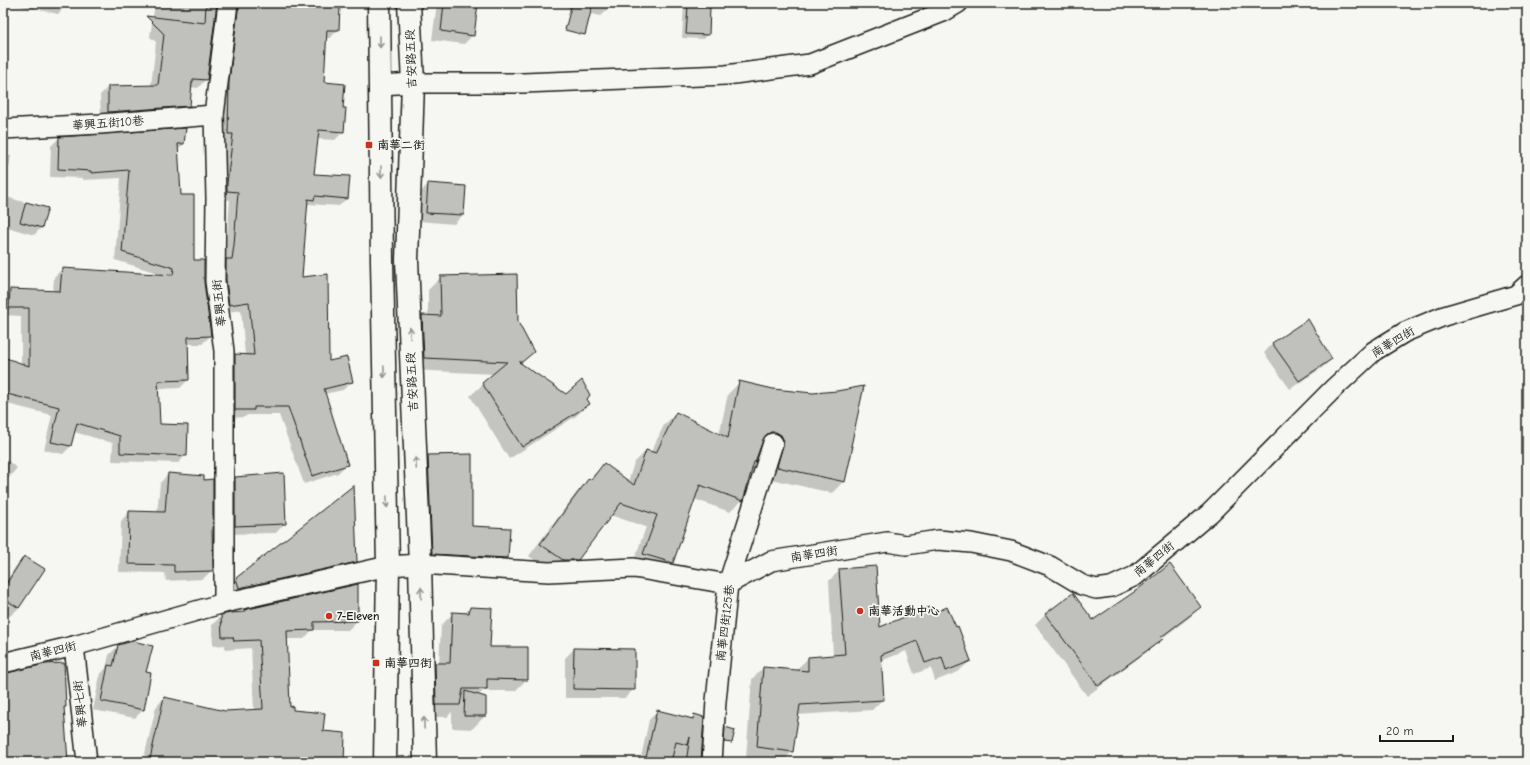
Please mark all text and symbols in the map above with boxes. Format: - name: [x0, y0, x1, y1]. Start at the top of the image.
- street label: 吉安路五段: [403, 29, 419, 89]
- one-way arrow: [376, 35, 383, 48]
- street label: 華興五街10巷: [72, 114, 144, 132]
- place label: 南華二街: [377, 138, 425, 152]
- marker: 南華二街: [364, 140, 374, 150]
- one-way arrow: [377, 165, 385, 178]
- street label: 華興五街: [210, 278, 228, 328]
- street label: 南華四街: [1369, 324, 1417, 360]
- one-way arrow: [406, 327, 414, 340]
- street label: 吉安路五段: [403, 352, 421, 412]
- one-way arrow: [380, 365, 388, 378]
- one-way arrow: [412, 457, 419, 470]
- one-way arrow: [383, 495, 391, 508]
- street label: 南華四街: [1131, 538, 1177, 580]
- street label: 南華四街: [789, 543, 839, 565]
- street label: 南華四街125巷: [713, 584, 737, 662]
- one-way arrow: [417, 587, 425, 600]
- place label: 南華活動中心: [868, 604, 940, 618]
- marker: 南華活動中心: [855, 606, 865, 616]
- place label: 7-Eleven: [337, 609, 380, 623]
- marker: 7-Eleven: [324, 611, 334, 621]
- street label: 南華四街: [28, 638, 78, 664]
- place label: 南華四街: [384, 656, 432, 670]
- marker: 南華四街: [371, 658, 381, 668]
- street label: 華興七街: [71, 679, 89, 729]
- one-way arrow: [420, 717, 428, 730]
- scale bar: [1380, 717, 1453, 743]
- text: 20 m: [1386, 724, 1414, 738]

